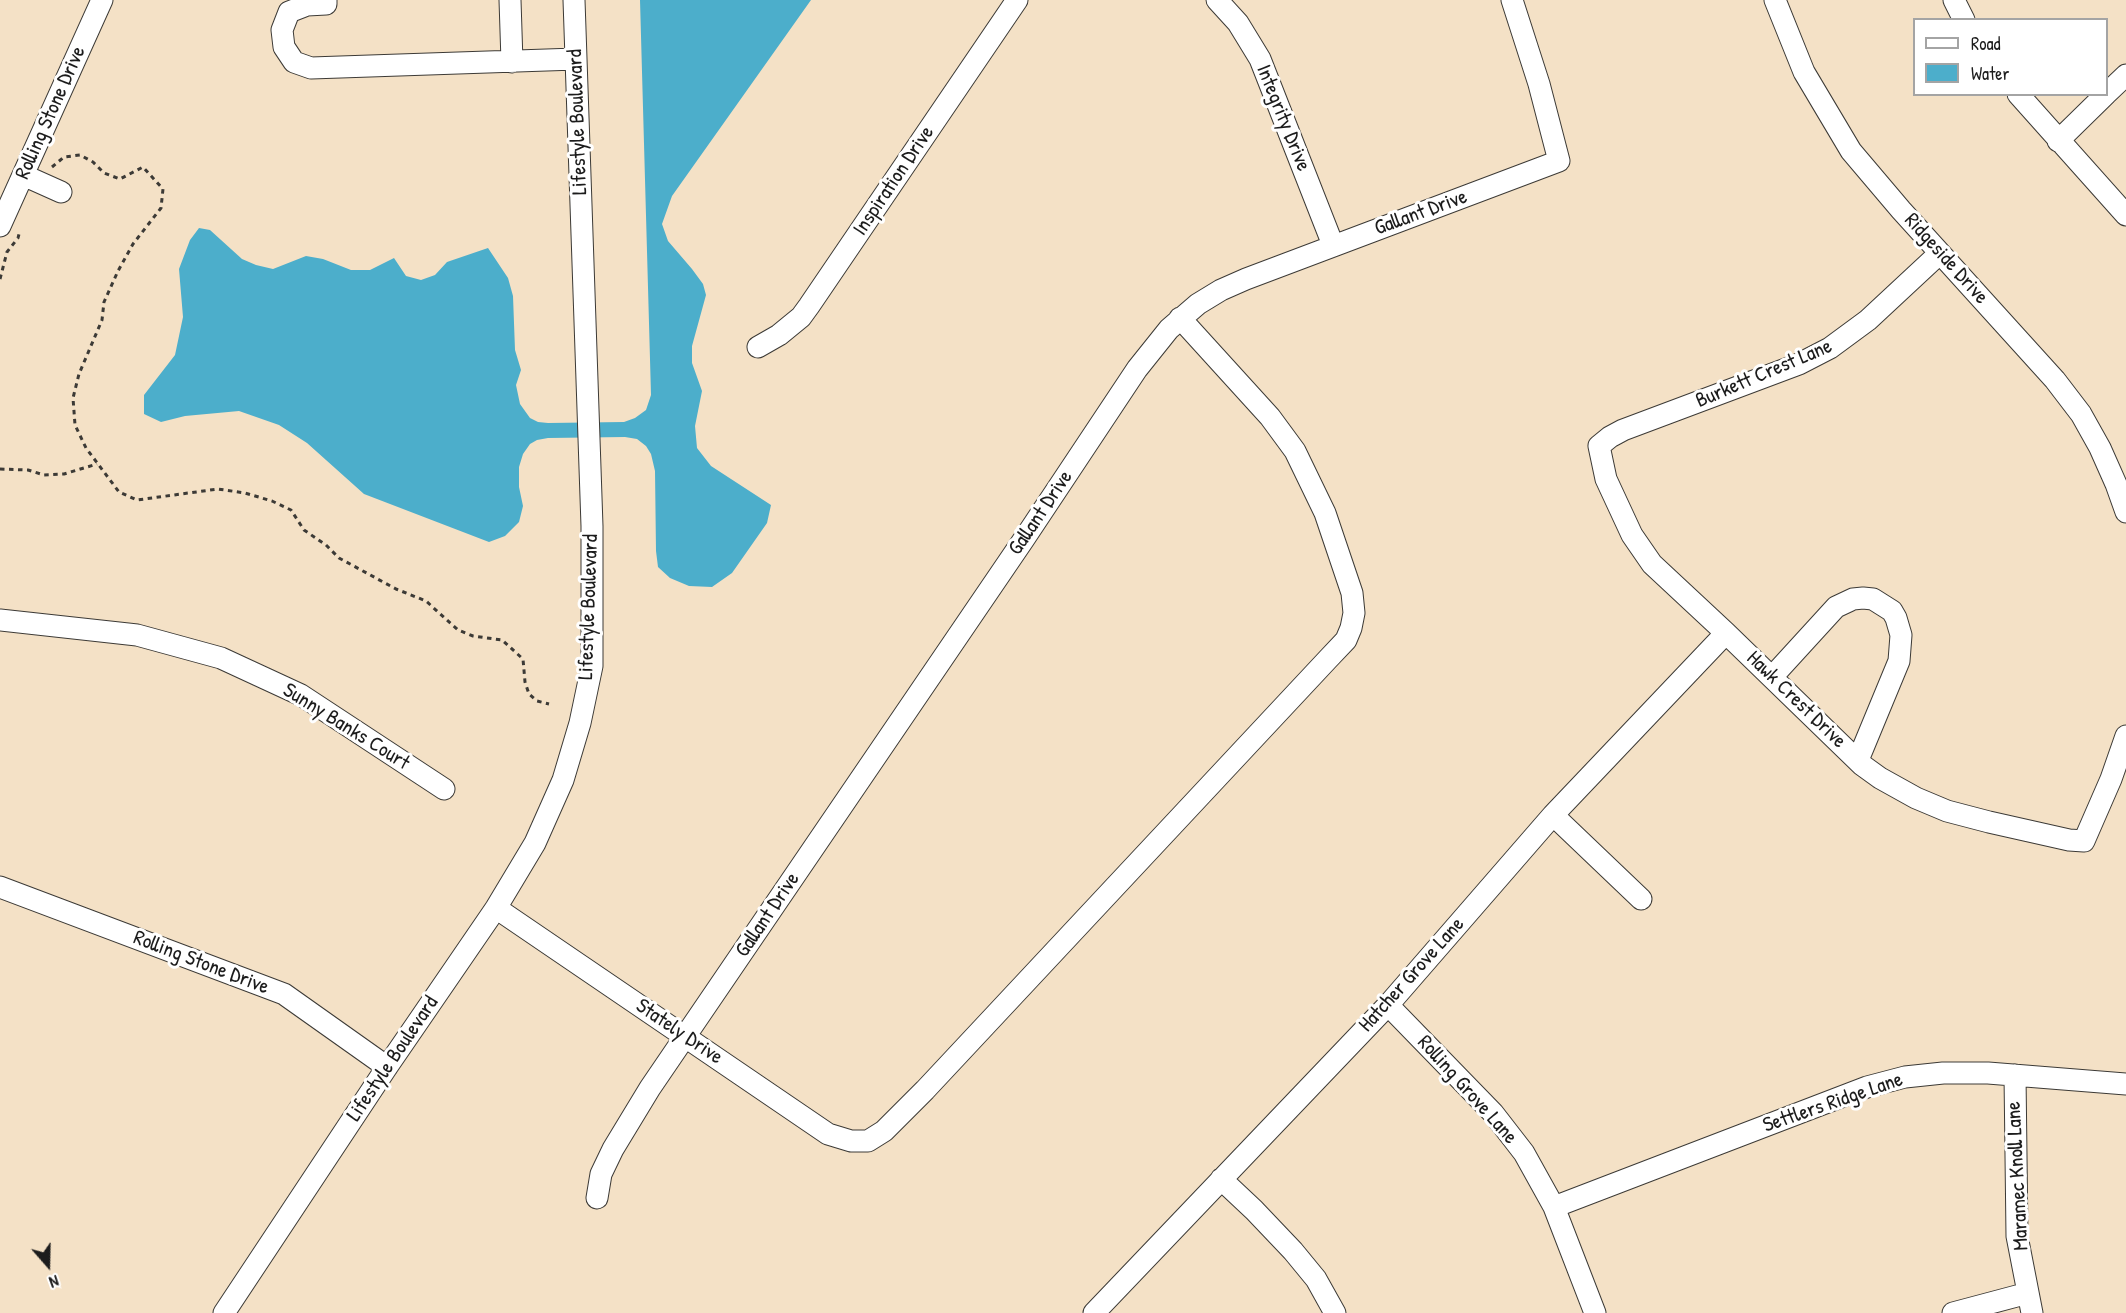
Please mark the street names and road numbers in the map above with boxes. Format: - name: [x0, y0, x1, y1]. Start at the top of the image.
- street label: Rolling Stone Drive: [10, 43, 92, 183]
- street label: Lifestyle Boulevard: [563, 49, 593, 195]
- street label: Integrity Drive: [1250, 61, 1316, 175]
- street label: Inspiration Drive: [848, 121, 940, 241]
- street label: Gallant Drive: [1371, 185, 1471, 241]
- street label: Ridgeside Drive: [1899, 208, 1993, 310]
- street label: Burkett Crest Lane: [1692, 334, 1836, 414]
- street label: Gallant Drive: [1004, 466, 1078, 560]
- street label: Lifestyle Boulevard: [574, 534, 604, 680]
- street label: Hawk Crest Drive: [1741, 646, 1851, 754]
- street label: Sunny Banks Court: [278, 678, 414, 776]
- street label: Gallant Drive: [731, 868, 805, 962]
- street label: Hatcher Grove Lane: [1354, 912, 1470, 1038]
- street label: Rolling Stone Drive: [130, 926, 272, 1000]
- street label: Lifestyle Boulevard: [342, 992, 444, 1126]
- street label: Stately Drive: [631, 994, 727, 1070]
- street label: Rolling Grove Lane: [1412, 1030, 1522, 1150]
- street label: Settlers Ridge Lane: [1760, 1067, 1906, 1139]
- street label: Maramec Knoll Lane: [2002, 1101, 2034, 1251]

